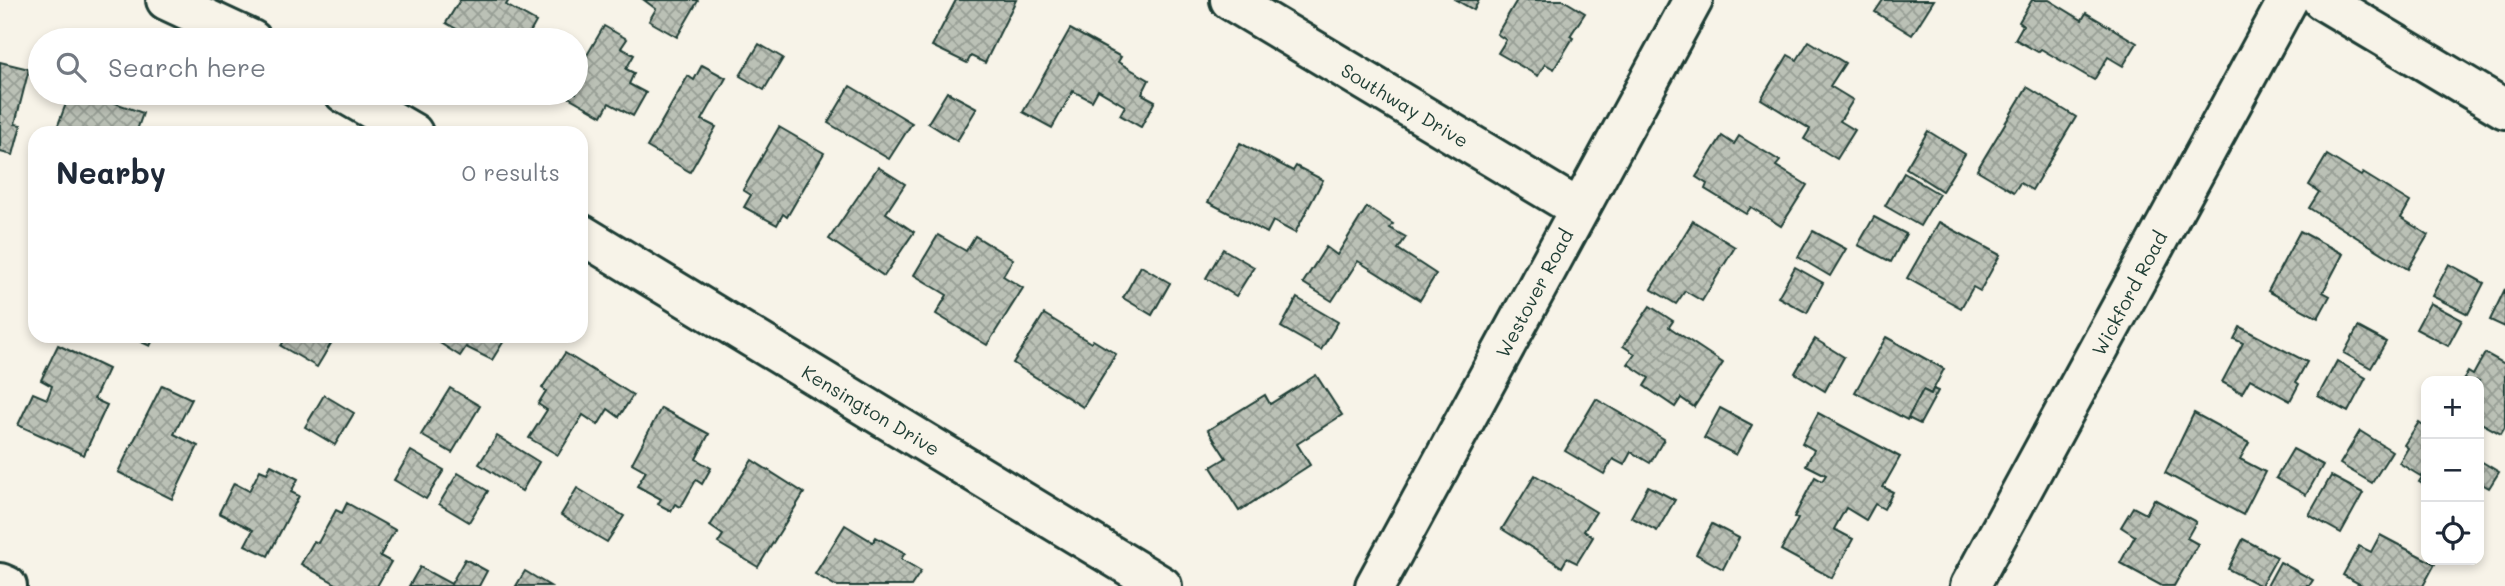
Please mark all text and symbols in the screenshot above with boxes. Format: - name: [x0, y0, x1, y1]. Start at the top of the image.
- search box: [28, 28, 588, 105]
- icon: search: [52, 48, 90, 86]
- text: Search here: [108, 50, 266, 84]
- street label: Southway Drive: [1337, 57, 1473, 153]
- text: Nearby: [56, 152, 166, 192]
- text: 0 results: [462, 157, 560, 187]
- street label: Westover Road: [1490, 224, 1578, 362]
- street label: Wickford Road: [2086, 226, 2172, 360]
- street label: Kensington Drive: [797, 359, 945, 461]
- map controls: [2421, 376, 2484, 565]
- button: +: [2421, 376, 2484, 439]
- button: −: [2421, 439, 2484, 502]
- button: locate: [2421, 502, 2484, 565]

